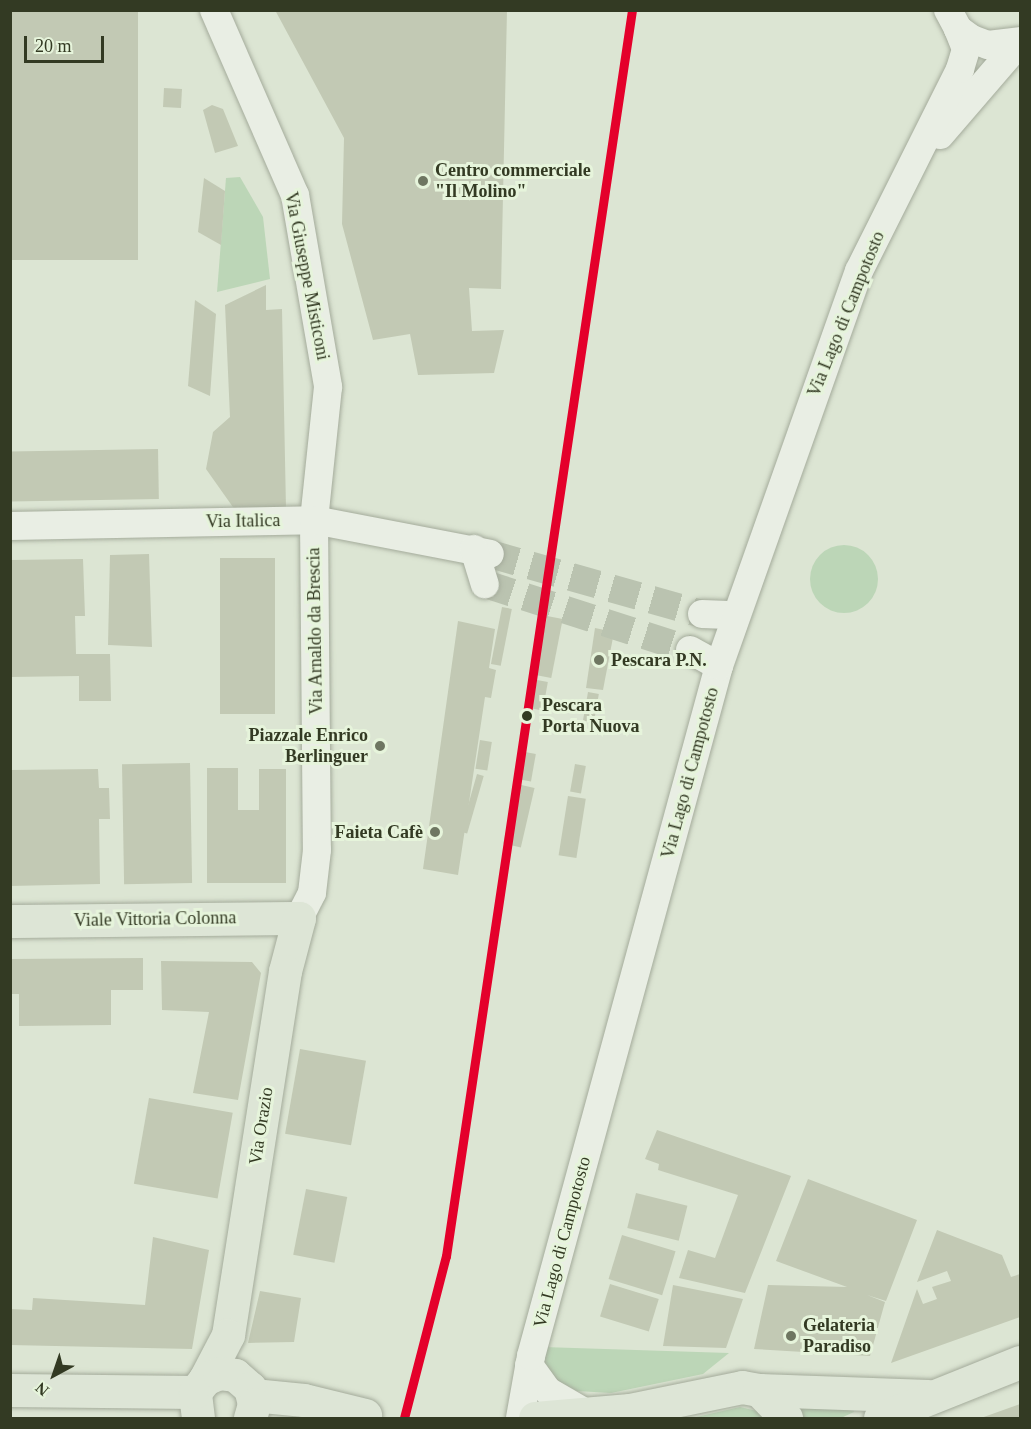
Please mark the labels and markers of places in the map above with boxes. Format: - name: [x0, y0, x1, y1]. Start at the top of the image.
- place label: Centro commerciale "Il Molino": [435, 160, 591, 202]
- marker: Centro commerciale "Il Molino": [416, 174, 430, 188]
- place label: Pescara P.N.: [611, 649, 707, 671]
- marker: Pescara P.N.: [592, 653, 606, 667]
- place label: Pescara Porta Nuova: [542, 695, 639, 738]
- marker: Pescara Porta Nuova: [517, 706, 537, 726]
- place label: Piazzale Enrico Berlinguer: [249, 725, 368, 768]
- marker: Piazzale Enrico Berlinguer: [373, 739, 387, 753]
- place label: Faieta Cafè: [335, 821, 423, 843]
- marker: Faieta Cafè: [428, 825, 442, 839]
- place label: Gelateria Paradiso: [803, 1315, 875, 1358]
- marker: Gelateria Paradiso: [784, 1329, 798, 1343]

